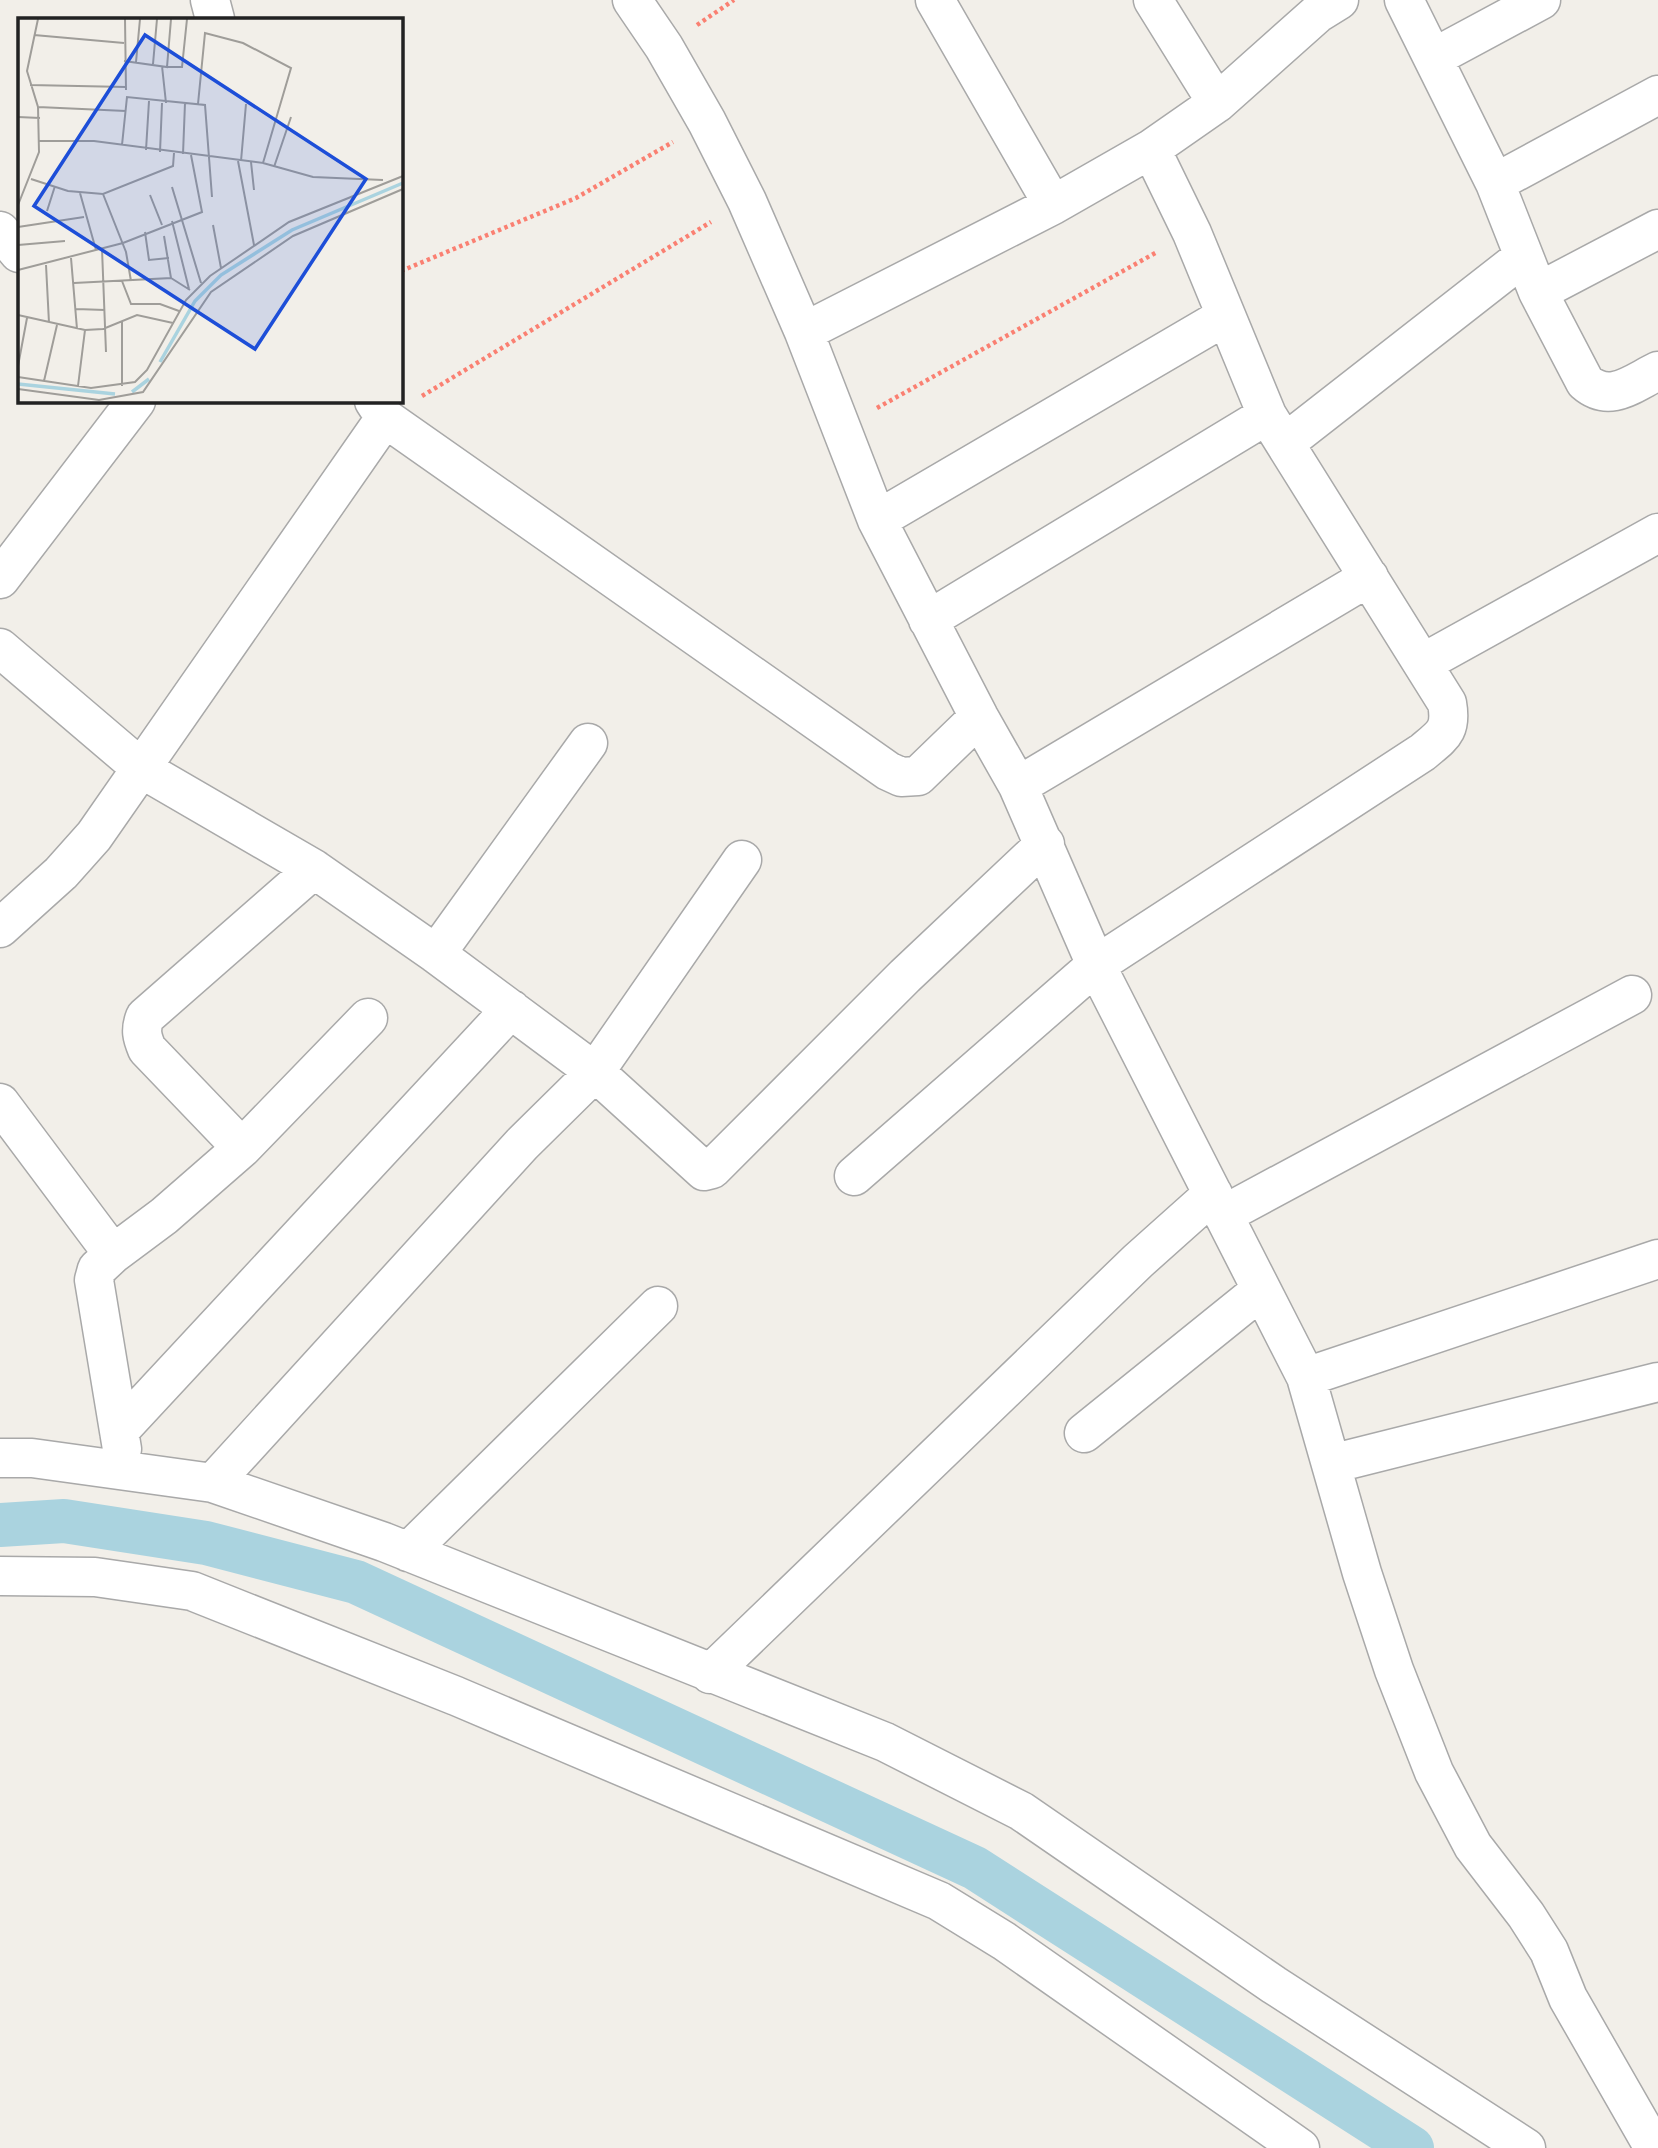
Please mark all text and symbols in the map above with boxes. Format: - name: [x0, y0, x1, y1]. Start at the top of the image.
- inset map: [18, 18, 402, 402]

